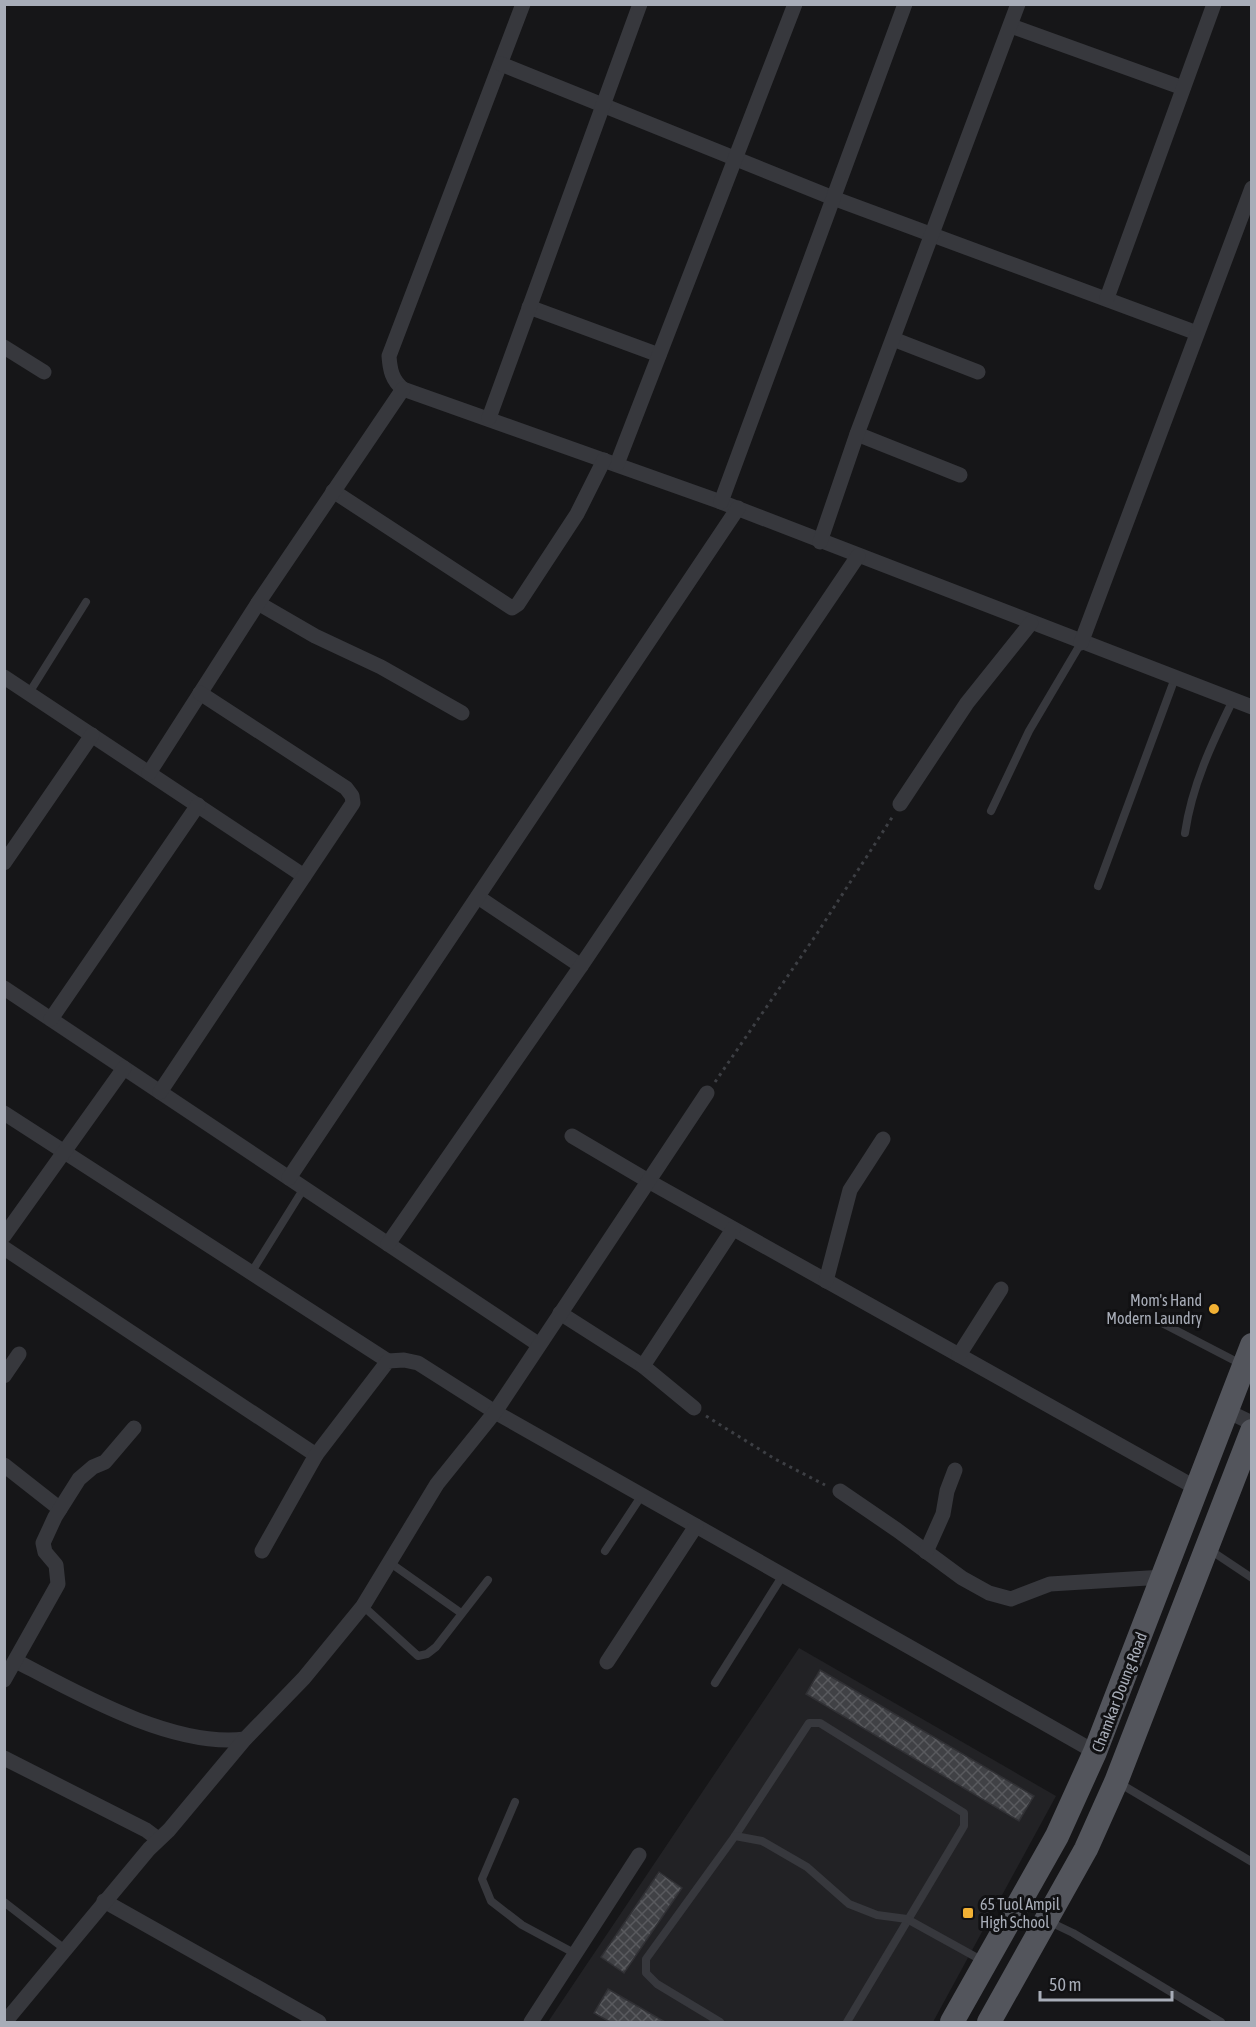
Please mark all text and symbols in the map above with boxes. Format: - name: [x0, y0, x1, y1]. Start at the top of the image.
- place label: Mom's Hand Modern Laundry: [1106, 1291, 1202, 1328]
- marker: Mom's Hand Modern Laundry: [1207, 1302, 1221, 1316]
- street label: Chamkar Doung Road: [1088, 1630, 1151, 1755]
- place label: 65 Tuol Ampil High School: [980, 1895, 1061, 1932]
- marker: 65 Tuol Ampil High School: [961, 1906, 975, 1920]
- scale bar: [1040, 1964, 1172, 2002]
- text: 50 m: [1049, 1974, 1081, 1995]

